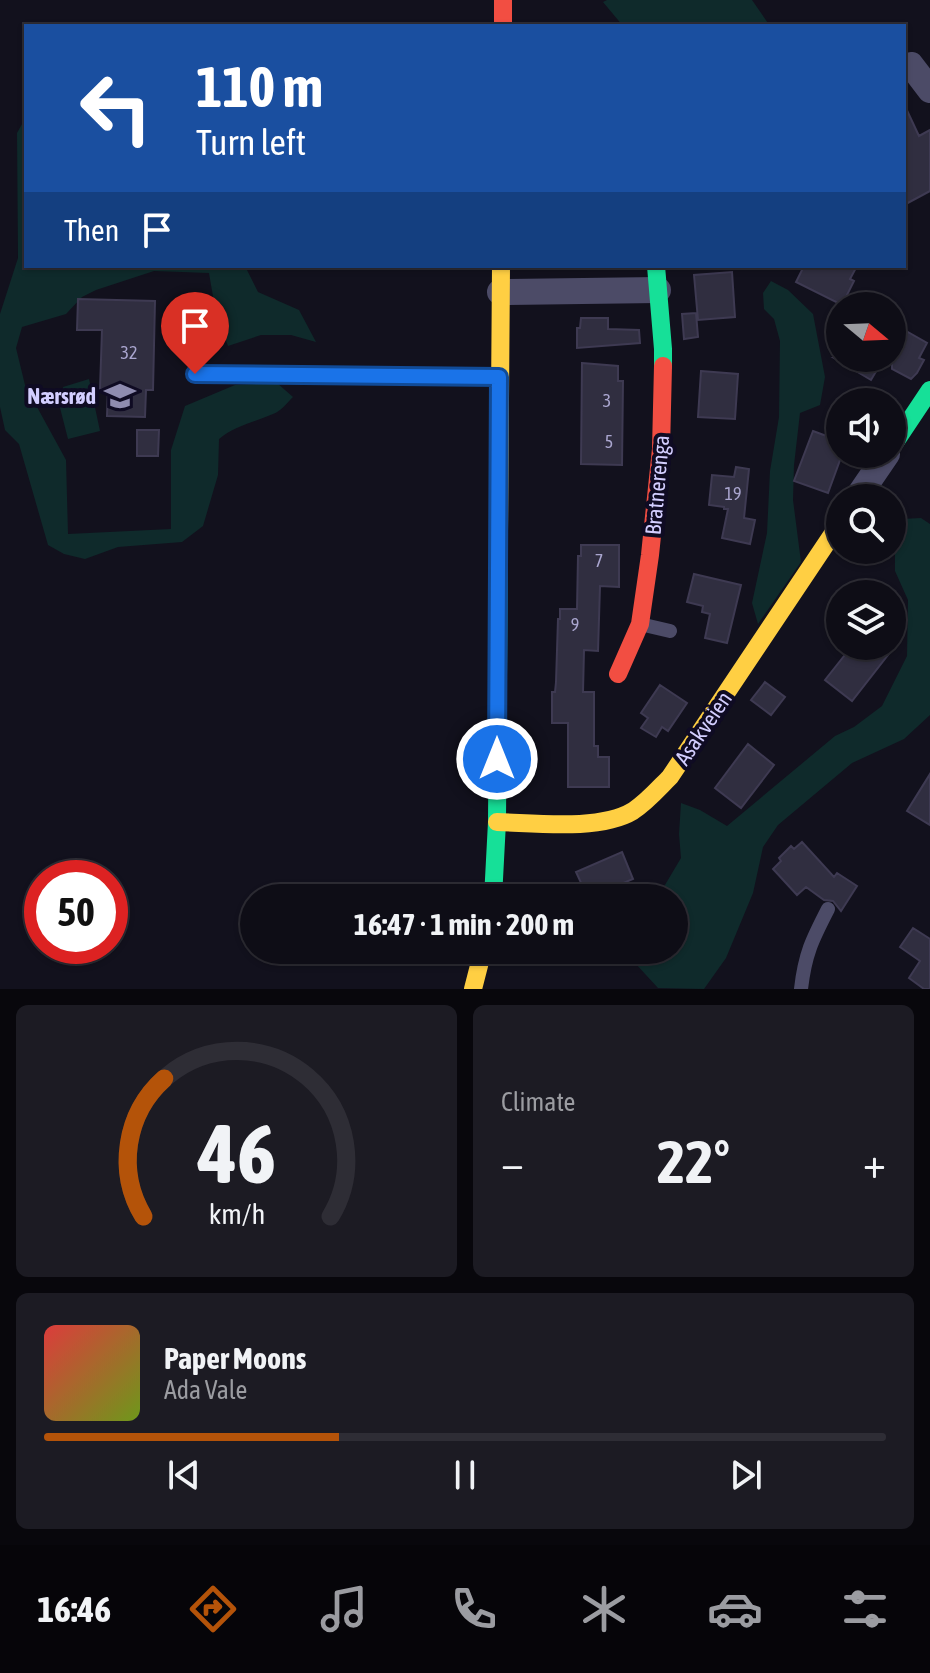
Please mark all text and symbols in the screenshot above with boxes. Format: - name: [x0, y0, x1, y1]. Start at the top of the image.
- text: 110 m: [196, 55, 323, 119]
- icon: left: [64, 56, 168, 160]
- text: Turn left: [196, 121, 306, 163]
- icon: arrive: [135, 208, 179, 252]
- text: Then: [64, 213, 119, 247]
- pin: [161, 292, 229, 374]
- north arrow: [826, 292, 906, 372]
- map controls: [826, 292, 906, 660]
- icon: arrive: [173, 304, 217, 348]
- house number: 32: [121, 342, 137, 363]
- school or university icon: Nærsrød: [103, 379, 137, 413]
- place label: Nærsrød: [27, 383, 96, 409]
- button: sound: [826, 388, 906, 468]
- house number: 3: [603, 390, 611, 411]
- house number: 5: [605, 431, 613, 452]
- street label: Bratnerenga: [640, 434, 674, 536]
- house number: 19: [725, 483, 741, 504]
- button: search: [826, 484, 906, 564]
- house number: 7: [595, 550, 603, 571]
- button: layers: [826, 580, 906, 660]
- house number: 9: [571, 614, 579, 635]
- street label: Asakveien: [669, 686, 737, 770]
- position arrow: [455, 717, 539, 801]
- speed limit sign: 50: [24, 860, 128, 964]
- text: 16:47 · 1 min · 200 m: [354, 907, 574, 941]
- text: Climate: [501, 1087, 575, 1117]
- text: 46: [196, 1105, 276, 1201]
- text: 22°: [657, 1127, 730, 1196]
- text: −: [501, 1137, 524, 1187]
- text: +: [863, 1137, 886, 1187]
- text: km/h: [208, 1197, 265, 1230]
- text: Paper Moons: [164, 1341, 306, 1375]
- text: Ada Vale: [164, 1375, 247, 1405]
- icon: previous: [162, 1453, 206, 1497]
- icon: pause: [443, 1453, 487, 1497]
- icon: next: [724, 1453, 768, 1497]
- icon: directions: [185, 1581, 241, 1637]
- icon: music: [316, 1581, 372, 1637]
- icon: phone: [446, 1581, 502, 1637]
- icon: climate: [576, 1581, 632, 1637]
- icon: car: [707, 1581, 763, 1637]
- icon: filters: [837, 1581, 893, 1637]
- text: 16:46: [37, 1588, 111, 1630]

